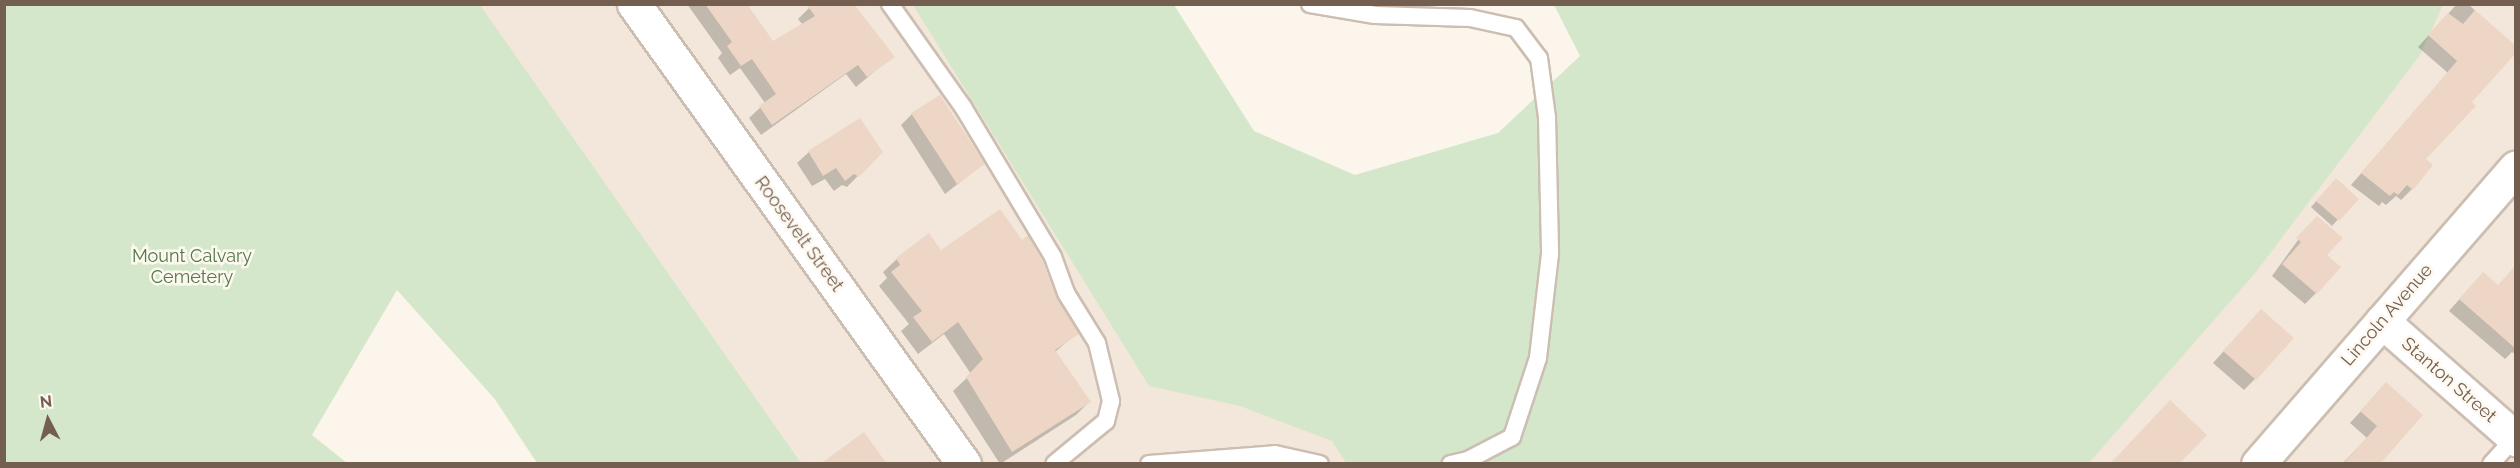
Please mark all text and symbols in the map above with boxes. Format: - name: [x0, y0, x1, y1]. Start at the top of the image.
- street label: Roosevelt Street: [750, 172, 848, 296]
- park label: Mount Calvary Cemetery: [132, 246, 252, 288]
- street label: Lincoln Avenue: [2337, 259, 2437, 371]
- street label: Stanton Street: [2397, 333, 2501, 427]
- north arrow: [18, 390, 78, 450]
- text: N: [39, 392, 53, 412]

